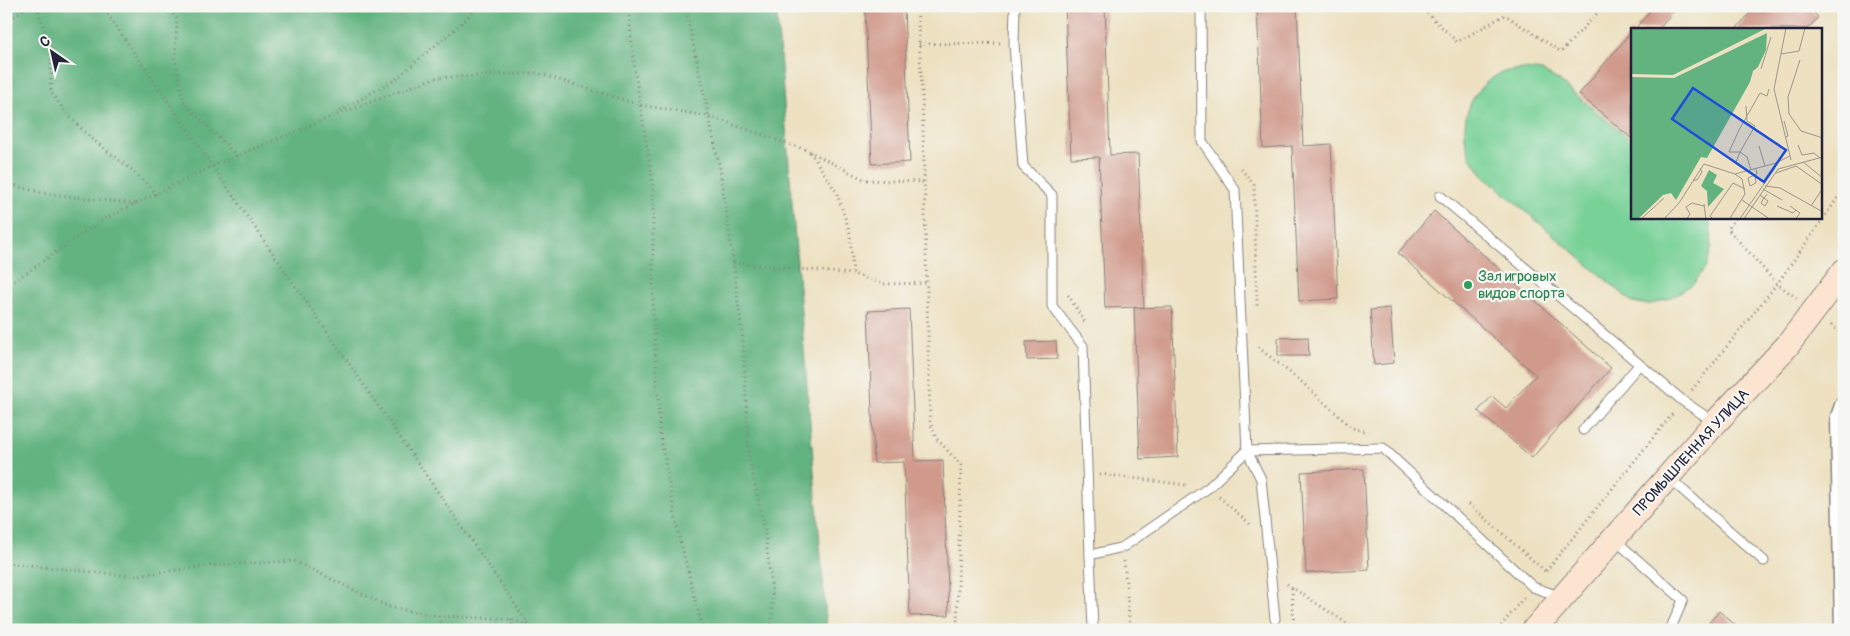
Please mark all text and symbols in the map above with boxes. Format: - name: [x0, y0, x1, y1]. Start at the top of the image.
- north arrow: [28, 28, 78, 78]
- inset map: [1631, 28, 1822, 219]
- text: С: [37, 32, 54, 51]
- place label: Зал игровых видов спорта: [1478, 267, 1565, 303]
- marker: Зал игровых видов спорта: [1462, 279, 1474, 291]
- street label: ПРОМЫШЛЕННАЯ УЛИЦА: [1629, 385, 1754, 520]

